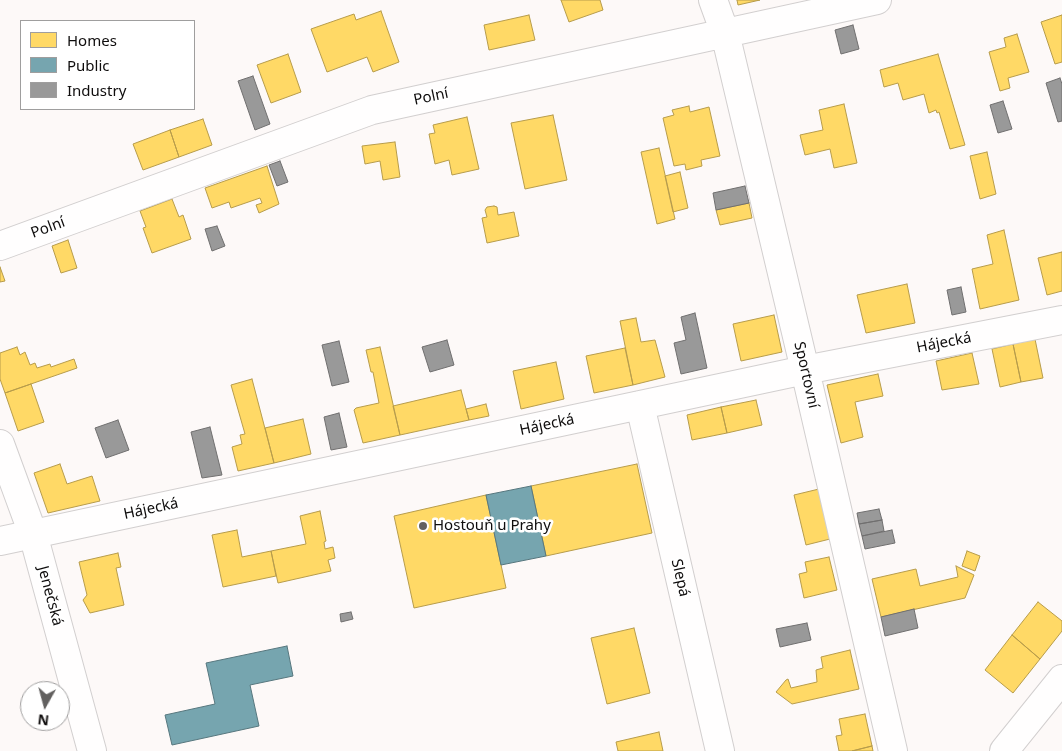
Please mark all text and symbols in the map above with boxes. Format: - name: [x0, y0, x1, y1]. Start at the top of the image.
- legend: [20, 20, 195, 110]
- text: Homes: [67, 30, 117, 50]
- text: Public: [67, 55, 110, 75]
- text: Industry: [67, 80, 126, 100]
- street label: Polní: [412, 85, 450, 109]
- street label: Polní: [28, 214, 68, 242]
- street label: Hájecká: [915, 329, 973, 357]
- street label: Sportovní: [790, 340, 822, 410]
- street label: Hájecká: [518, 410, 576, 440]
- street label: Hájecká: [122, 494, 180, 524]
- place label: Hostouň u Prahy: [433, 517, 551, 535]
- marker: Hostouň u Prahy: [417, 520, 429, 532]
- street label: Slepá: [667, 557, 693, 599]
- street label: Jenečská: [33, 564, 67, 628]
- north arrow: [20, 681, 70, 731]
- text: N: [36, 710, 50, 731]

